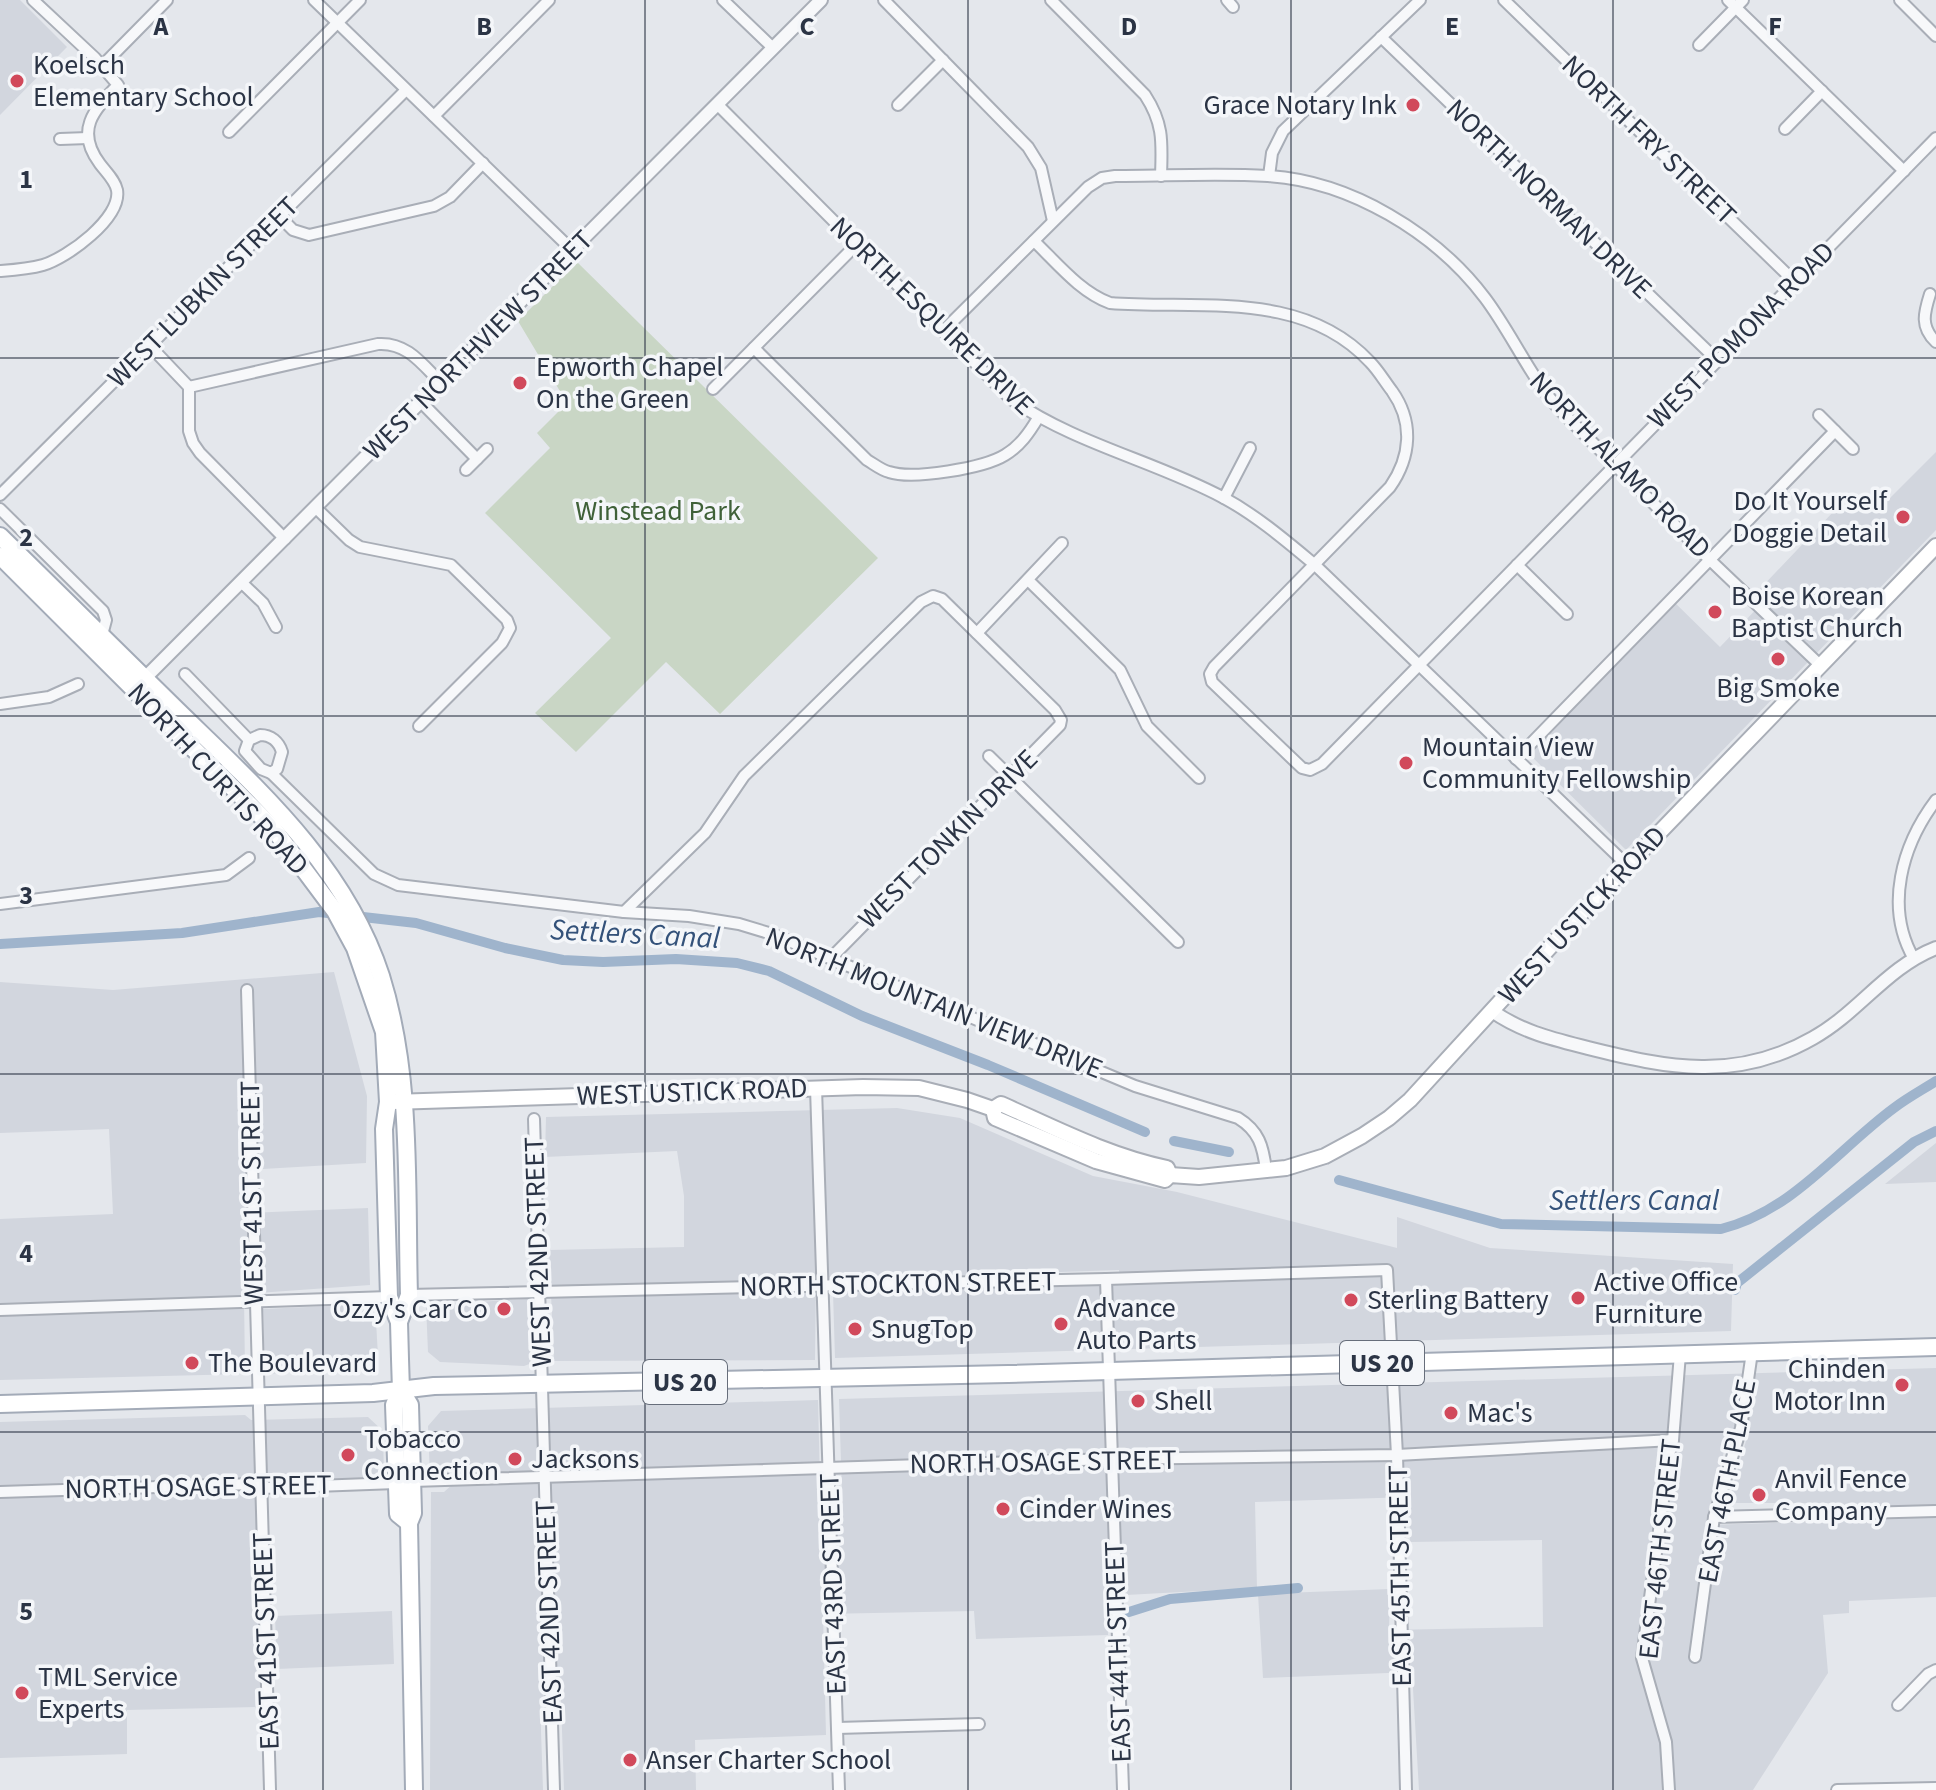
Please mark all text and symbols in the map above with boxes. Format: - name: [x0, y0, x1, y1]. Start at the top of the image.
- text: A: [153, 8, 170, 45]
- text: B: [476, 8, 492, 45]
- text: C: [799, 8, 815, 45]
- text: D: [1121, 8, 1137, 45]
- text: E: [1445, 8, 1459, 45]
- text: F: [1768, 8, 1782, 45]
- place label: Koelsch Elementary School: [33, 45, 254, 117]
- street label: NORTH FRY STREET: [1553, 46, 1745, 234]
- marker: Koelsch Elementary School: [8, 72, 26, 90]
- place label: Grace Notary Ink: [1203, 85, 1397, 125]
- street label: NORTH NORMAN DRIVE: [1437, 90, 1661, 308]
- marker: Grace Notary Ink: [1404, 96, 1422, 114]
- text: 1: [19, 161, 33, 198]
- street label: WEST LUBKIN STREET: [98, 187, 308, 397]
- street label: NORTH ESQUIRE DRIVE: [821, 208, 1043, 424]
- street label: WEST NORTHVIEW STREET: [354, 221, 602, 469]
- street label: WEST POMONA ROAD: [1638, 232, 1844, 438]
- place label: Epworth Chapel On the Green: [536, 347, 723, 419]
- street label: NORTH ALAMO ROAD: [1520, 362, 1720, 568]
- marker: Epworth Chapel On the Green: [511, 374, 529, 392]
- place label: Do It Yourself Doggie Detail: [1732, 481, 1888, 553]
- park label: Winstead Park: [575, 491, 741, 531]
- marker: Do It Yourself Doggie Detail: [1894, 508, 1912, 526]
- text: 2: [19, 519, 33, 556]
- place label: Boise Korean Baptist Church: [1731, 576, 1903, 648]
- marker: Boise Korean Baptist Church: [1706, 603, 1724, 621]
- marker: Big Smoke: [1769, 650, 1787, 668]
- place label: Big Smoke: [1716, 668, 1840, 708]
- street label: NORTH CURTIS ROAD: [118, 674, 318, 884]
- place label: Mountain View Community Fellowship: [1422, 727, 1691, 799]
- street label: WEST TONKIN DRIVE: [849, 740, 1047, 938]
- marker: Mountain View Community Fellowship: [1397, 754, 1415, 772]
- street label: WEST USTICK ROAD: [1489, 817, 1675, 1013]
- text: 3: [19, 877, 33, 914]
- water label: Settlers Canal: [549, 908, 722, 960]
- street label: NORTH MOUNTAIN VIEW DRIVE: [759, 917, 1109, 1089]
- street label: WEST USTICK ROAD: [576, 1068, 808, 1116]
- street label: WEST 41ST STREET: [230, 1080, 274, 1306]
- street label: WEST 42ND STREET: [514, 1136, 562, 1368]
- water label: Settlers Canal: [1549, 1179, 1720, 1222]
- text: 4: [19, 1235, 33, 1272]
- street label: NORTH STOCKTON STREET: [739, 1261, 1057, 1307]
- place label: Active Office Furniture: [1594, 1262, 1738, 1334]
- place label: Sterling Battery: [1367, 1280, 1549, 1320]
- place label: Advance Auto Parts: [1077, 1288, 1197, 1360]
- place label: Ozzy's Car Co: [333, 1289, 488, 1329]
- marker: Active Office Furniture: [1569, 1289, 1587, 1307]
- marker: Sterling Battery: [1342, 1291, 1360, 1309]
- marker: Ozzy's Car Co: [495, 1300, 513, 1318]
- place label: SnugTop: [871, 1309, 974, 1349]
- marker: Advance Auto Parts: [1052, 1315, 1070, 1333]
- marker: SnugTop: [846, 1320, 864, 1338]
- road number: US 20: [1340, 1341, 1424, 1385]
- place label: The Boulevard: [208, 1343, 377, 1383]
- place label: Chinden Motor Inn: [1773, 1349, 1886, 1421]
- marker: The Boulevard: [183, 1354, 201, 1372]
- road number: US 20: [643, 1360, 727, 1404]
- street label: EAST 46TH PLACE: [1688, 1376, 1766, 1586]
- marker: Chinden Motor Inn: [1893, 1376, 1911, 1394]
- place label: Shell: [1154, 1381, 1212, 1421]
- marker: Shell: [1129, 1392, 1147, 1410]
- place label: Mac's: [1467, 1393, 1532, 1433]
- marker: Mac's: [1442, 1404, 1460, 1422]
- place label: Tobacco Connection: [364, 1419, 499, 1491]
- street label: EAST 46TH STREET: [1629, 1437, 1691, 1661]
- place label: Jacksons: [531, 1439, 639, 1479]
- street label: NORTH OSAGE STREET: [909, 1440, 1177, 1484]
- marker: Tobacco Connection: [339, 1446, 357, 1464]
- marker: Jacksons: [506, 1450, 524, 1468]
- place label: Anvil Fence Company: [1775, 1459, 1907, 1531]
- street label: NORTH OSAGE STREET: [64, 1465, 332, 1509]
- street label: EAST 45TH STREET: [1378, 1465, 1422, 1687]
- street label: EAST 43RD STREET: [809, 1473, 857, 1695]
- marker: Anvil Fence Company: [1750, 1486, 1768, 1504]
- place label: Cinder Wines: [1019, 1489, 1172, 1529]
- street label: EAST 42ND STREET: [525, 1500, 573, 1724]
- marker: Cinder Wines: [994, 1500, 1012, 1518]
- street label: EAST 41ST STREET: [242, 1532, 290, 1750]
- street label: EAST 44TH STREET: [1094, 1541, 1142, 1763]
- text: 5: [19, 1593, 33, 1630]
- place label: TML Service Experts: [38, 1657, 178, 1729]
- marker: TML Service Experts: [13, 1684, 31, 1702]
- place label: Anser Charter School: [646, 1740, 891, 1780]
- marker: Anser Charter School: [621, 1751, 639, 1769]

